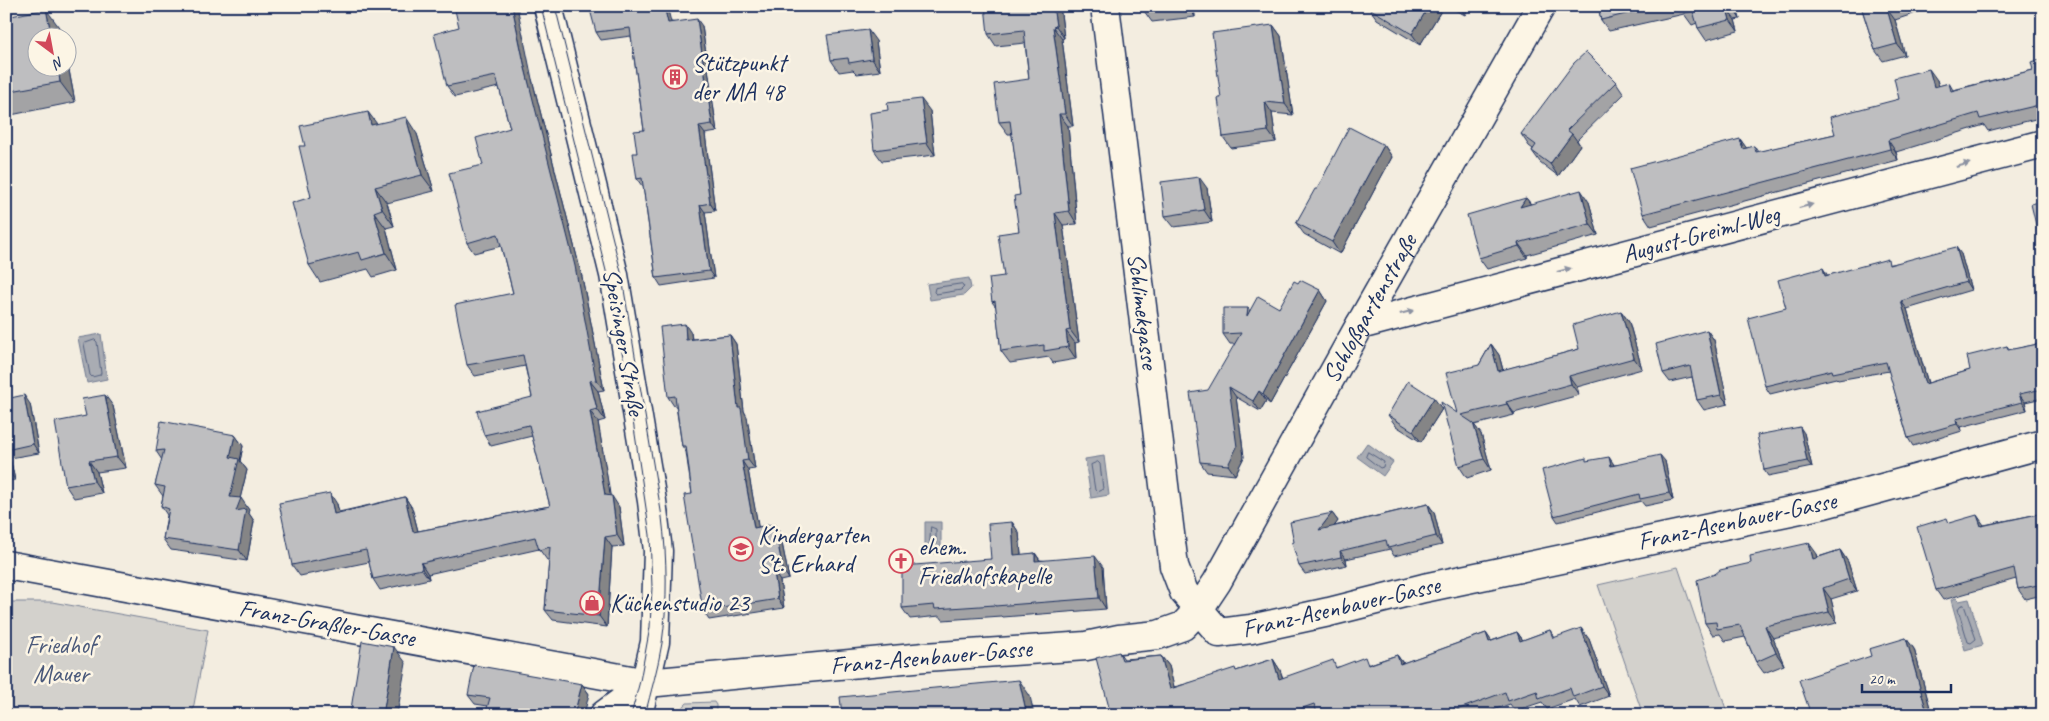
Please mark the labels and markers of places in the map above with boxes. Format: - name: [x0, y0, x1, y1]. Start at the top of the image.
- place label: Stützpunkt der MA 48: [692, 47, 789, 108]
- building icon: Stützpunkt der MA 48: [662, 64, 688, 90]
- place label: Kindergarten St. Erhard: [758, 519, 870, 580]
- place label: ehem. Friedhofskapelle: [918, 531, 1053, 592]
- school or university icon: Kindergarten St. Erhard: [728, 536, 754, 562]
- church icon: ehem. Friedhofskapelle: [888, 548, 914, 574]
- place label: Küchenstudio 23: [610, 587, 751, 619]
- shop icon: Küchenstudio 23: [579, 590, 605, 616]

